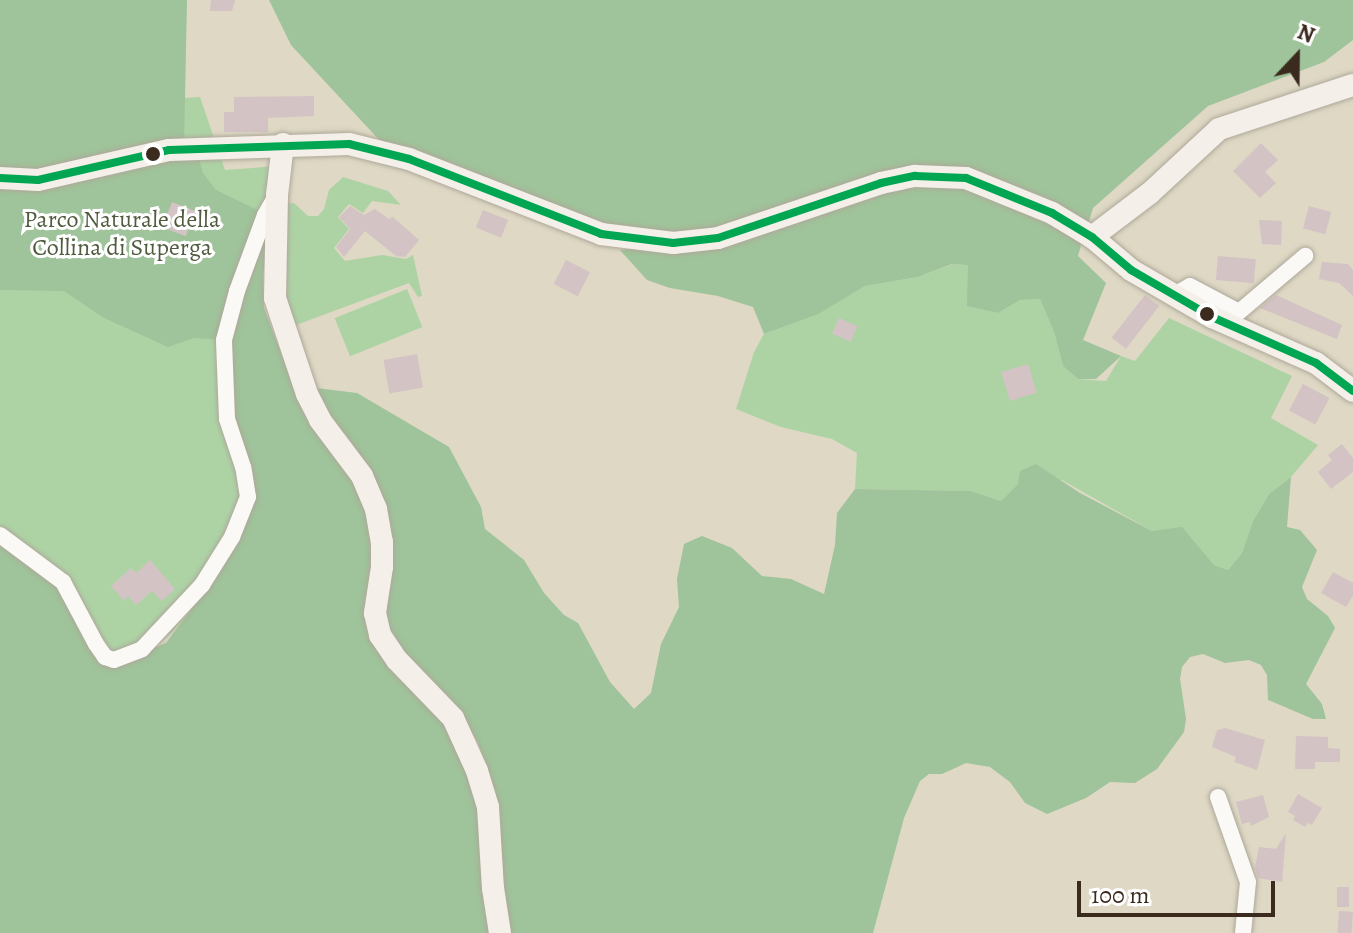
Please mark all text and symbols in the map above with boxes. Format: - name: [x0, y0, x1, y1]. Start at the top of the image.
- north arrow: [1257, 16, 1337, 96]
- text: N: [1293, 17, 1319, 51]
- unlabelled marker: [145, 146, 161, 162]
- park label: Parco Naturale della Collina di Superga: [24, 206, 220, 262]
- unlabelled marker: [1199, 306, 1215, 322]
- scale bar: [1081, 865, 1279, 915]
- text: 100 m: [1091, 879, 1150, 911]

